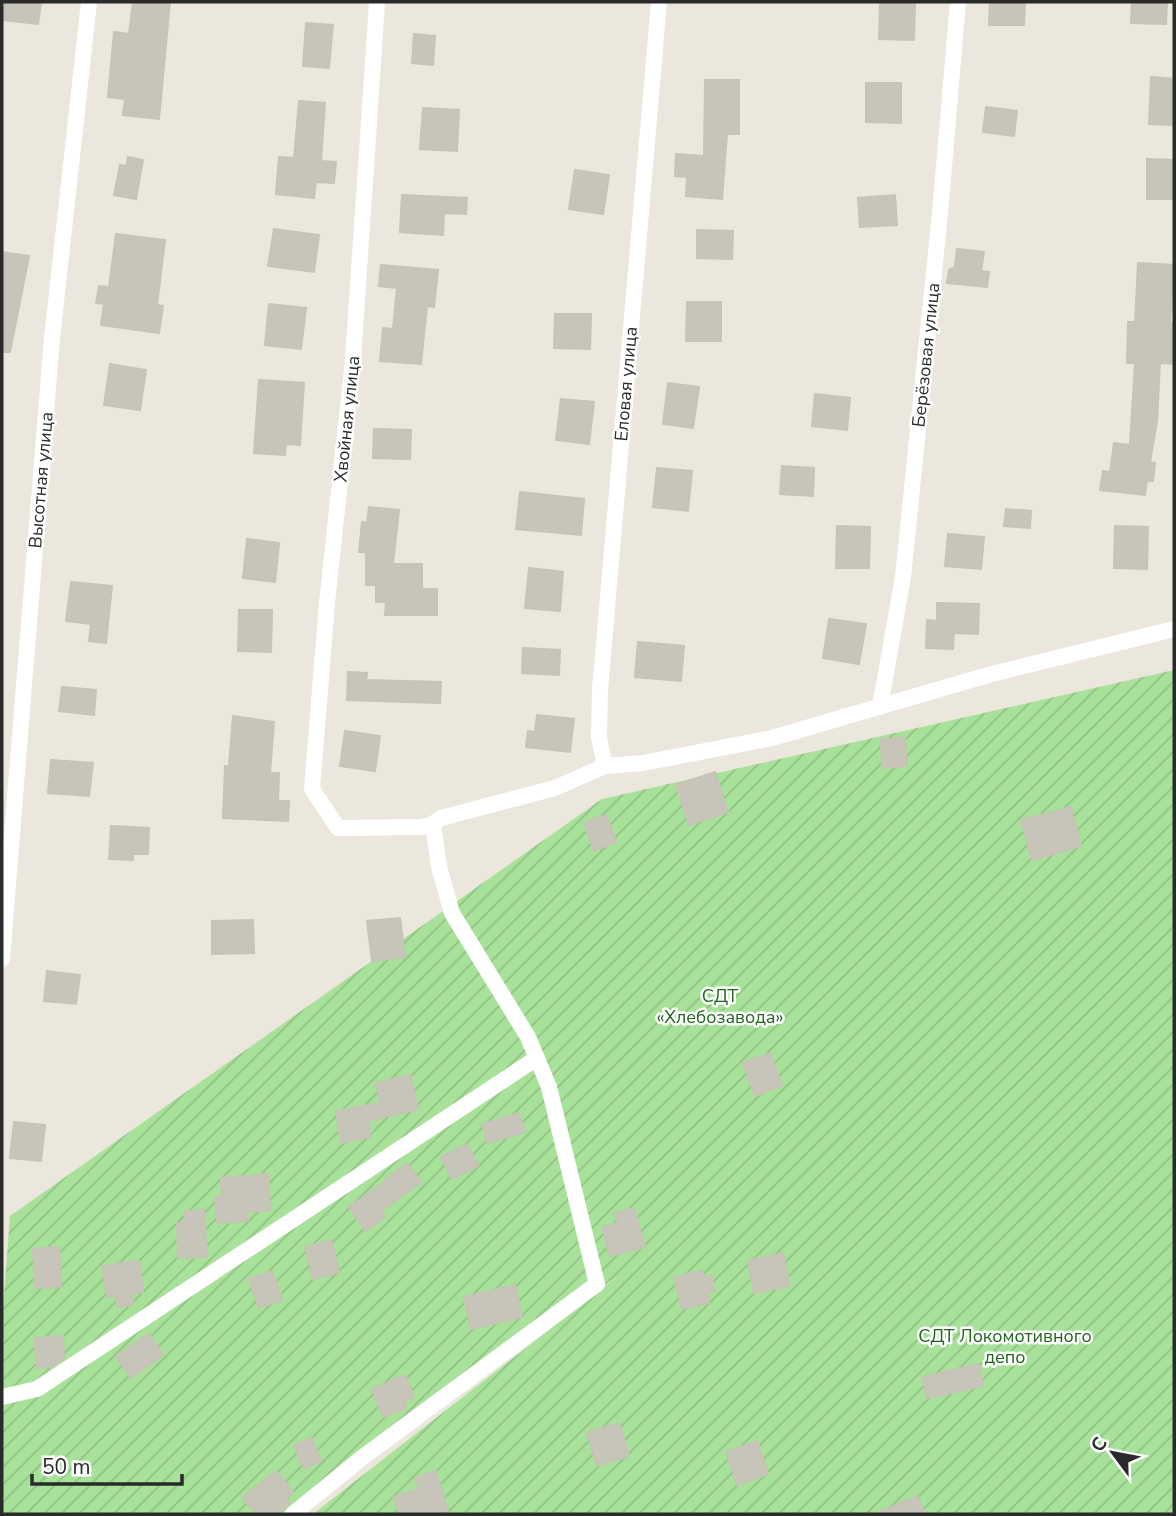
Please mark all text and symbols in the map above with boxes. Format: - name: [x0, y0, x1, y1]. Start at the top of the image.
- street label: Берёзовая улица: [906, 282, 946, 428]
- street label: Еловая улица: [609, 326, 643, 442]
- street label: Хвойная улица: [328, 355, 366, 483]
- street label: Высотная улица: [23, 411, 59, 549]
- park label: СДТ «Хлебозавода»: [657, 984, 783, 1029]
- park label: СДТ Локомотивного депо: [918, 1324, 1092, 1369]
- north arrow: [1078, 1418, 1148, 1488]
- text: С: [1085, 1432, 1114, 1457]
- scale bar: [32, 1442, 182, 1486]
- text: 50 m: [42, 1453, 91, 1481]

